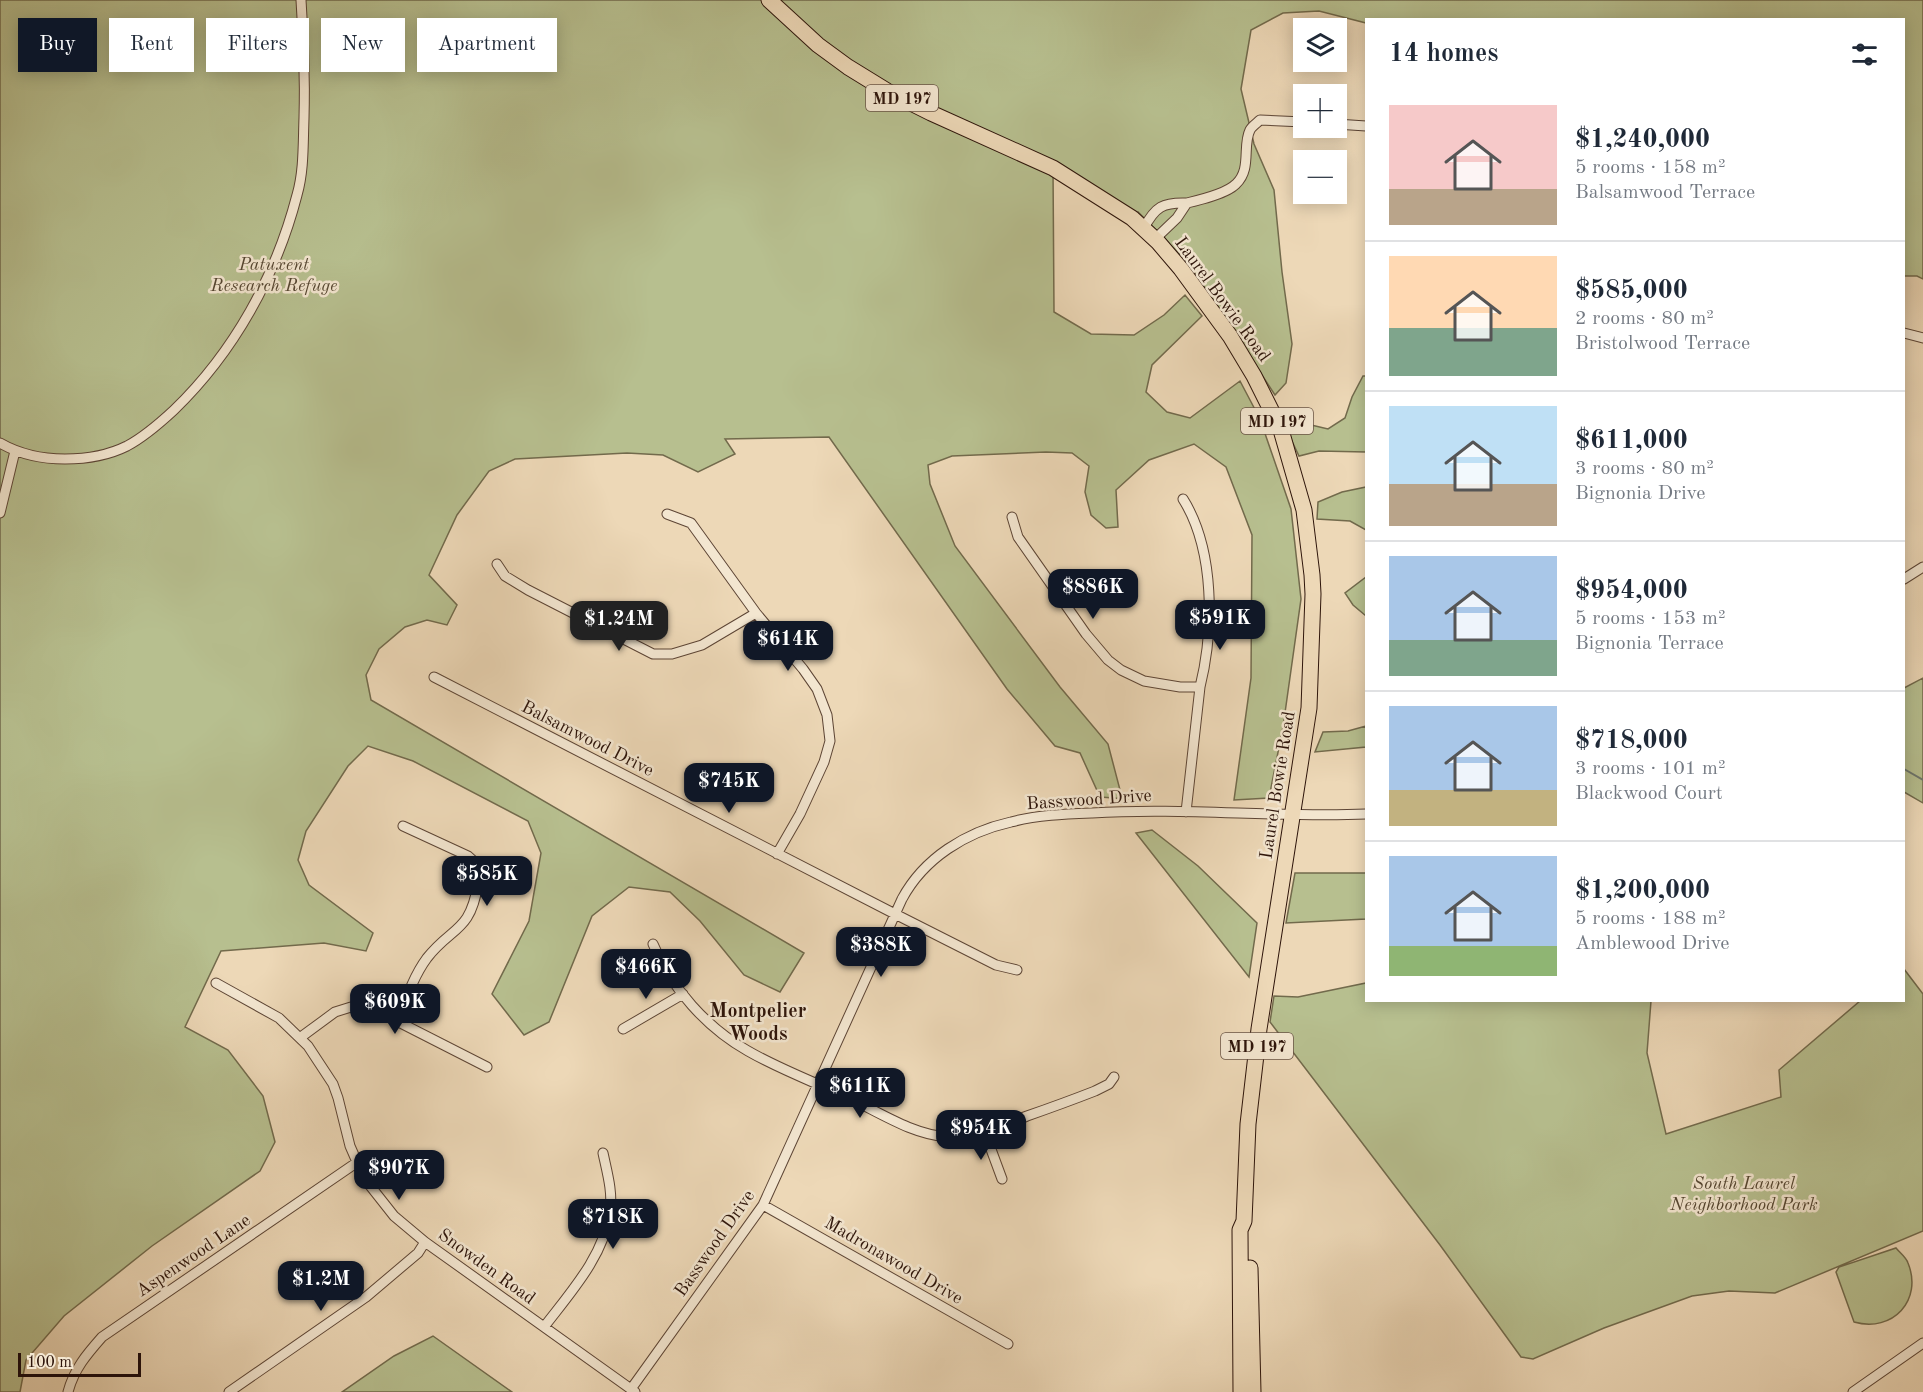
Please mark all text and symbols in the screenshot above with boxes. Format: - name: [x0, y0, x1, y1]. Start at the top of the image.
- chip: Buy: [18, 18, 97, 72]
- chip: Rent: [109, 18, 194, 72]
- chip: Filters: [206, 18, 309, 72]
- chip: New: [321, 18, 405, 72]
- chip: Apartment: [417, 18, 557, 72]
- map controls: [1293, 18, 1347, 204]
- button: layers: [1293, 18, 1347, 72]
- icon: filters: [1848, 38, 1881, 71]
- text: 14 homes: [1389, 41, 1498, 67]
- button: +: [1293, 84, 1347, 138]
- road number: MD 197: [866, 85, 938, 111]
- text: $1,240,000: [1575, 127, 1710, 153]
- icon: home: [1437, 129, 1509, 201]
- button: −: [1293, 150, 1347, 204]
- text: 5 rooms · 158 m²: [1575, 158, 1725, 178]
- text: Balsamwood Terrace: [1575, 183, 1755, 203]
- street label: Laurel Bowie Road: [1171, 234, 1273, 365]
- park label: Patuxent Research Refuge: [210, 256, 337, 295]
- text: $585,000: [1575, 278, 1688, 304]
- icon: home: [1437, 280, 1509, 352]
- text: 2 rooms · 80 m²: [1575, 309, 1714, 329]
- text: Bristolwood Terrace: [1575, 334, 1750, 354]
- road number: MD 197: [1241, 408, 1313, 434]
- text: $611,000: [1575, 428, 1688, 454]
- icon: home: [1437, 430, 1509, 502]
- text: 3 rooms · 80 m²: [1575, 459, 1714, 479]
- text: Bignonia Drive: [1575, 484, 1705, 504]
- pin: $886K: [1051, 569, 1135, 620]
- text: $886K: [1062, 578, 1124, 598]
- text: $954,000: [1575, 578, 1688, 604]
- icon: home: [1437, 580, 1509, 652]
- pin: $591K: [1178, 600, 1262, 651]
- pin: $1.24M: [570, 601, 668, 652]
- text: $591K: [1189, 609, 1251, 629]
- text: 5 rooms · 153 m²: [1575, 609, 1725, 629]
- text: $1.24M: [584, 610, 654, 630]
- pin: $614K: [746, 621, 830, 672]
- text: $614K: [757, 630, 819, 650]
- text: Bignonia Terrace: [1575, 634, 1724, 654]
- street label: Balsamwood Drive: [519, 698, 657, 780]
- street label: Laurel Bowie Road: [1257, 710, 1299, 860]
- text: $718,000: [1575, 728, 1688, 754]
- icon: home: [1437, 730, 1509, 802]
- text: 3 rooms · 101 m²: [1575, 759, 1725, 779]
- pin: $745K: [687, 763, 771, 814]
- text: $745K: [698, 772, 760, 792]
- text: Blackwood Court: [1575, 784, 1723, 804]
- street label: Basswood Drive: [1026, 787, 1152, 813]
- pin: $585K: [445, 856, 529, 907]
- text: $585K: [456, 865, 518, 885]
- text: $1,200,000: [1575, 878, 1710, 904]
- icon: home: [1437, 880, 1509, 952]
- text: 5 rooms · 188 m²: [1575, 909, 1725, 929]
- pin: $388K: [839, 927, 923, 978]
- text: Amblewood Drive: [1575, 934, 1729, 954]
- text: $388K: [850, 936, 912, 956]
- pin: $466K: [604, 949, 688, 1000]
- text: $466K: [615, 958, 677, 978]
- pin: $609K: [353, 984, 437, 1035]
- text: $609K: [364, 993, 426, 1013]
- district label: Montpelier Woods: [710, 1002, 807, 1045]
- road number: MD 197: [1221, 1033, 1293, 1059]
- pin: $611K: [818, 1068, 902, 1119]
- text: $611K: [829, 1077, 891, 1097]
- pin: $954K: [939, 1110, 1023, 1161]
- text: $954K: [950, 1119, 1012, 1139]
- pin: $907K: [357, 1150, 441, 1201]
- text: $907K: [368, 1159, 430, 1179]
- park label: South Laurel Neighborhood Park: [1669, 1175, 1818, 1214]
- street label: Basswood Drive: [671, 1187, 758, 1300]
- pin: $718K: [571, 1199, 655, 1250]
- text: $718K: [582, 1208, 644, 1228]
- street label: Aspenwood Lane: [133, 1211, 254, 1301]
- street label: Madronawood Drive: [821, 1214, 966, 1308]
- street label: Snowden Road: [435, 1226, 538, 1308]
- pin: $1.2M: [279, 1261, 363, 1312]
- text: $1.2M: [292, 1270, 350, 1290]
- scale bar: [18, 1350, 141, 1378]
- text: 100 m: [27, 1355, 72, 1371]

